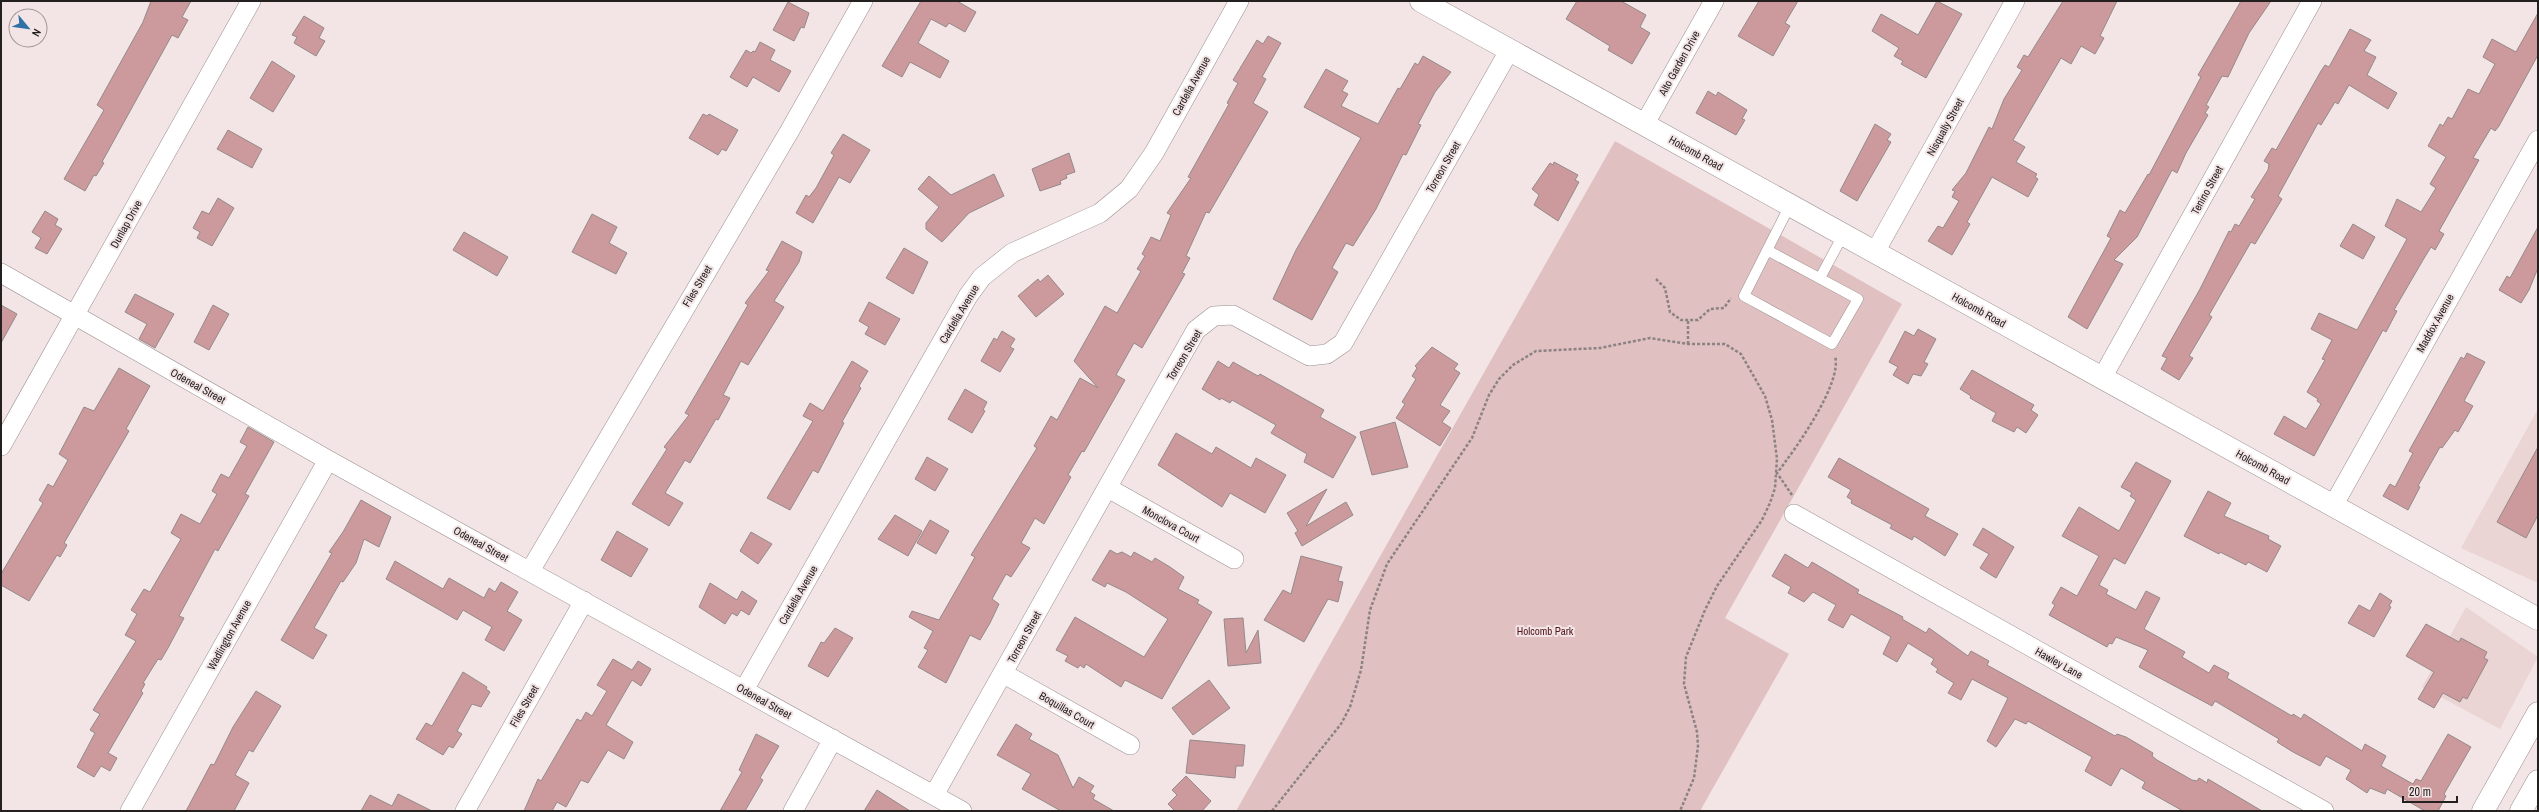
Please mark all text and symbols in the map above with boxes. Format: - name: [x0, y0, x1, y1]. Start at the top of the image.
- north arrow: [8, 8, 48, 48]
- text: N: [29, 27, 44, 39]
- street label: Alto Garden Drive: [1655, 28, 1703, 99]
- street label: Cardella Avenue: [1169, 54, 1213, 118]
- street label: Nisqually Street: [1923, 95, 1967, 158]
- street label: Holcomb Road: [1667, 132, 1725, 174]
- street label: Torreon Street: [1423, 138, 1464, 195]
- street label: Tenino Street: [2188, 163, 2226, 217]
- street label: Dunlap Drive: [107, 198, 145, 250]
- street label: Files Street: [679, 262, 715, 309]
- street label: Cardella Avenue: [936, 282, 982, 346]
- street label: Holcomb Road: [1950, 289, 2008, 331]
- street label: Maddox Avenue: [2413, 291, 2457, 355]
- street label: Torreon Street: [1163, 326, 1205, 383]
- street label: Odeneal Street: [168, 365, 228, 407]
- street label: Holcomb Road: [2234, 446, 2292, 488]
- street label: Monclova Court: [1140, 503, 1202, 546]
- street label: Odeneal Street: [451, 523, 511, 565]
- street label: Cardella Avenue: [775, 563, 821, 627]
- street label: Wadlington Avenue: [204, 598, 254, 672]
- street label: Torreon Street: [1004, 608, 1044, 665]
- park label: Holcomb Park: [1517, 624, 1574, 638]
- street label: Hawley Lane: [2033, 644, 2085, 682]
- street label: Odeneal Street: [734, 680, 794, 722]
- street label: Files Street: [506, 682, 542, 729]
- street label: Boquillas Court: [1037, 689, 1098, 732]
- scale bar: [2403, 778, 2457, 804]
- text: 20 m: [2409, 784, 2431, 800]

